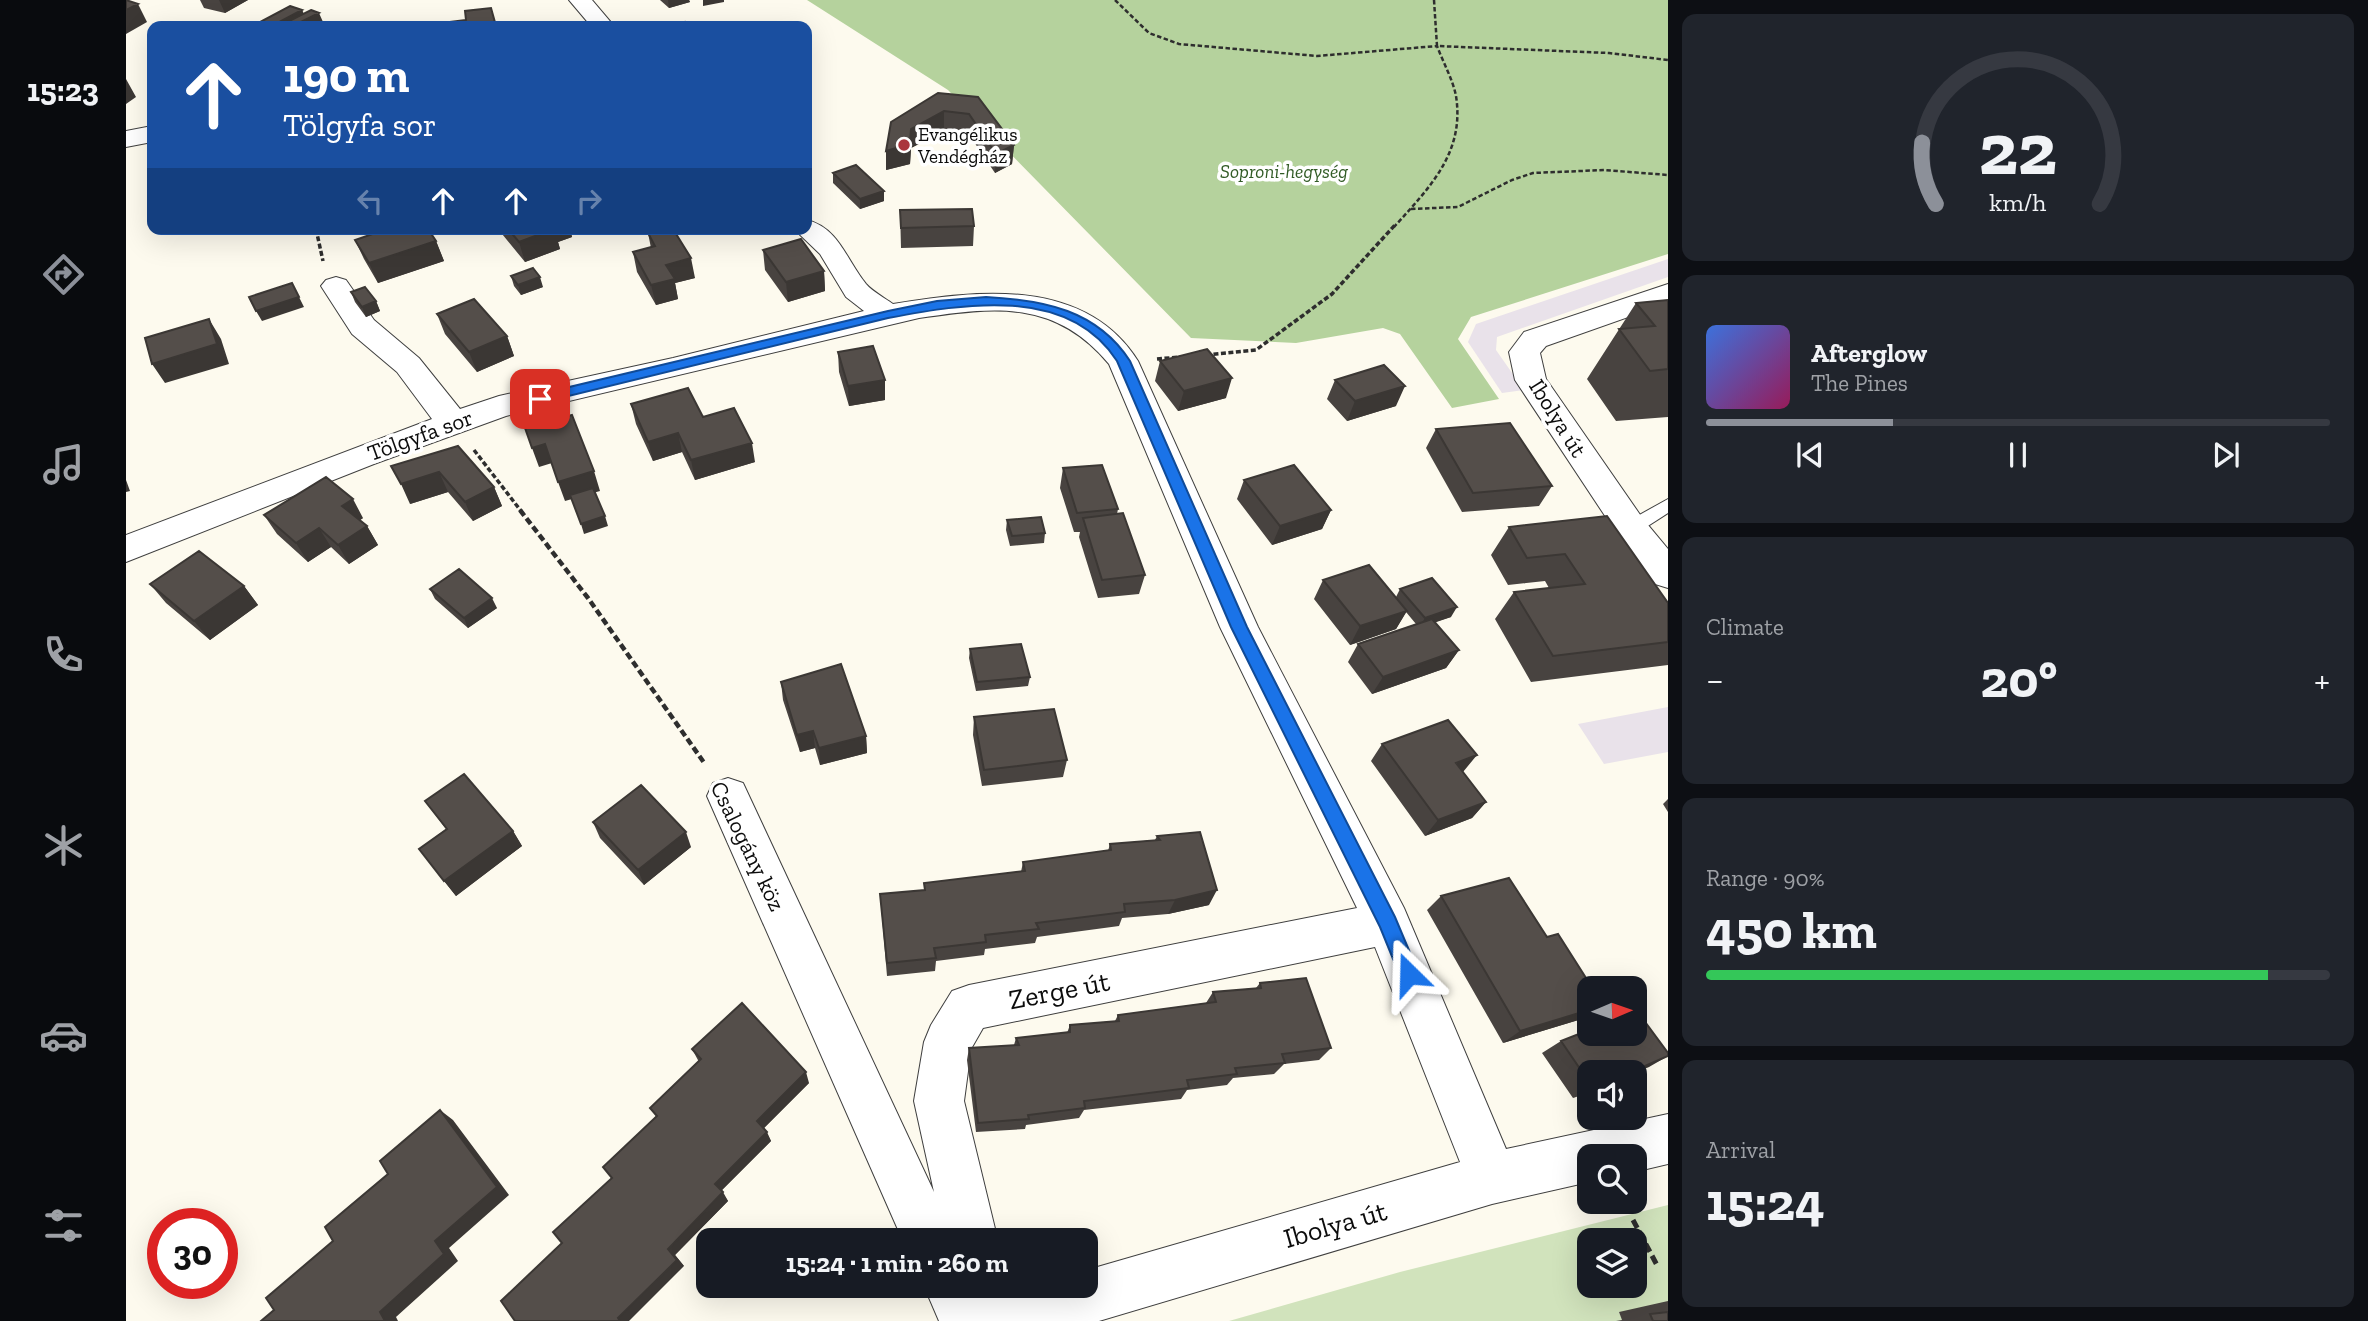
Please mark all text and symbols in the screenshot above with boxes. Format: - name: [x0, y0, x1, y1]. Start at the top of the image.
- text: 190 m: [283, 46, 409, 105]
- icon: ahead: [168, 49, 259, 140]
- text: 15:23: [27, 71, 99, 109]
- text: 22: [1979, 105, 2057, 193]
- text: Tölgyfa sor: [283, 106, 436, 144]
- place label: Evangélikus Vendégház: [917, 123, 1017, 168]
- marker: Evangélikus Vendégház: [896, 137, 912, 153]
- park label: Soproni-hegység: [1220, 160, 1348, 183]
- icon: left: [351, 182, 389, 220]
- icon: ahead: [424, 182, 462, 220]
- icon: ahead: [497, 182, 535, 220]
- icon: right: [570, 182, 608, 220]
- text: km/h: [1989, 187, 2047, 217]
- icon: directions: [39, 250, 88, 299]
- text: Afterglow: [1811, 337, 1927, 369]
- pin: [510, 369, 570, 429]
- text: The Pines: [1811, 369, 1908, 397]
- street label: Ibolya út: [1523, 374, 1593, 463]
- icon: arrive: [521, 380, 559, 418]
- street label: Tölgyfa sor: [363, 403, 477, 467]
- icon: previous: [1791, 436, 1829, 474]
- icon: pause: [1999, 436, 2037, 474]
- icon: next: [2207, 436, 2245, 474]
- icon: music: [39, 440, 88, 489]
- text: Climate: [1706, 613, 1784, 641]
- icon: phone: [39, 630, 88, 679]
- text: 20°: [1981, 648, 2057, 710]
- text: −: [1706, 657, 1724, 703]
- text: +: [2314, 657, 2330, 703]
- street label: Csalogány köz: [705, 777, 792, 916]
- icon: climate: [39, 821, 88, 870]
- text: Range · 90%: [1706, 864, 1825, 892]
- text: 450 km: [1706, 899, 1877, 961]
- position arrow: [1372, 937, 1446, 1011]
- street label: Zerge út: [1006, 964, 1113, 1016]
- north arrow: [1577, 976, 1647, 1046]
- map controls: [1577, 976, 1647, 1298]
- icon: car: [39, 1011, 88, 1060]
- button: sound: [1577, 1060, 1647, 1130]
- text: Arrival: [1706, 1136, 1775, 1164]
- button: search: [1577, 1144, 1647, 1214]
- text: 15:24: [1706, 1171, 1825, 1233]
- street label: Ibolya út: [1280, 1194, 1391, 1255]
- icon: filters: [39, 1201, 88, 1250]
- speed limit sign: 30: [147, 1208, 238, 1299]
- button: layers: [1577, 1228, 1647, 1298]
- text: 15:24 · 1 min · 260 m: [786, 1247, 1008, 1279]

